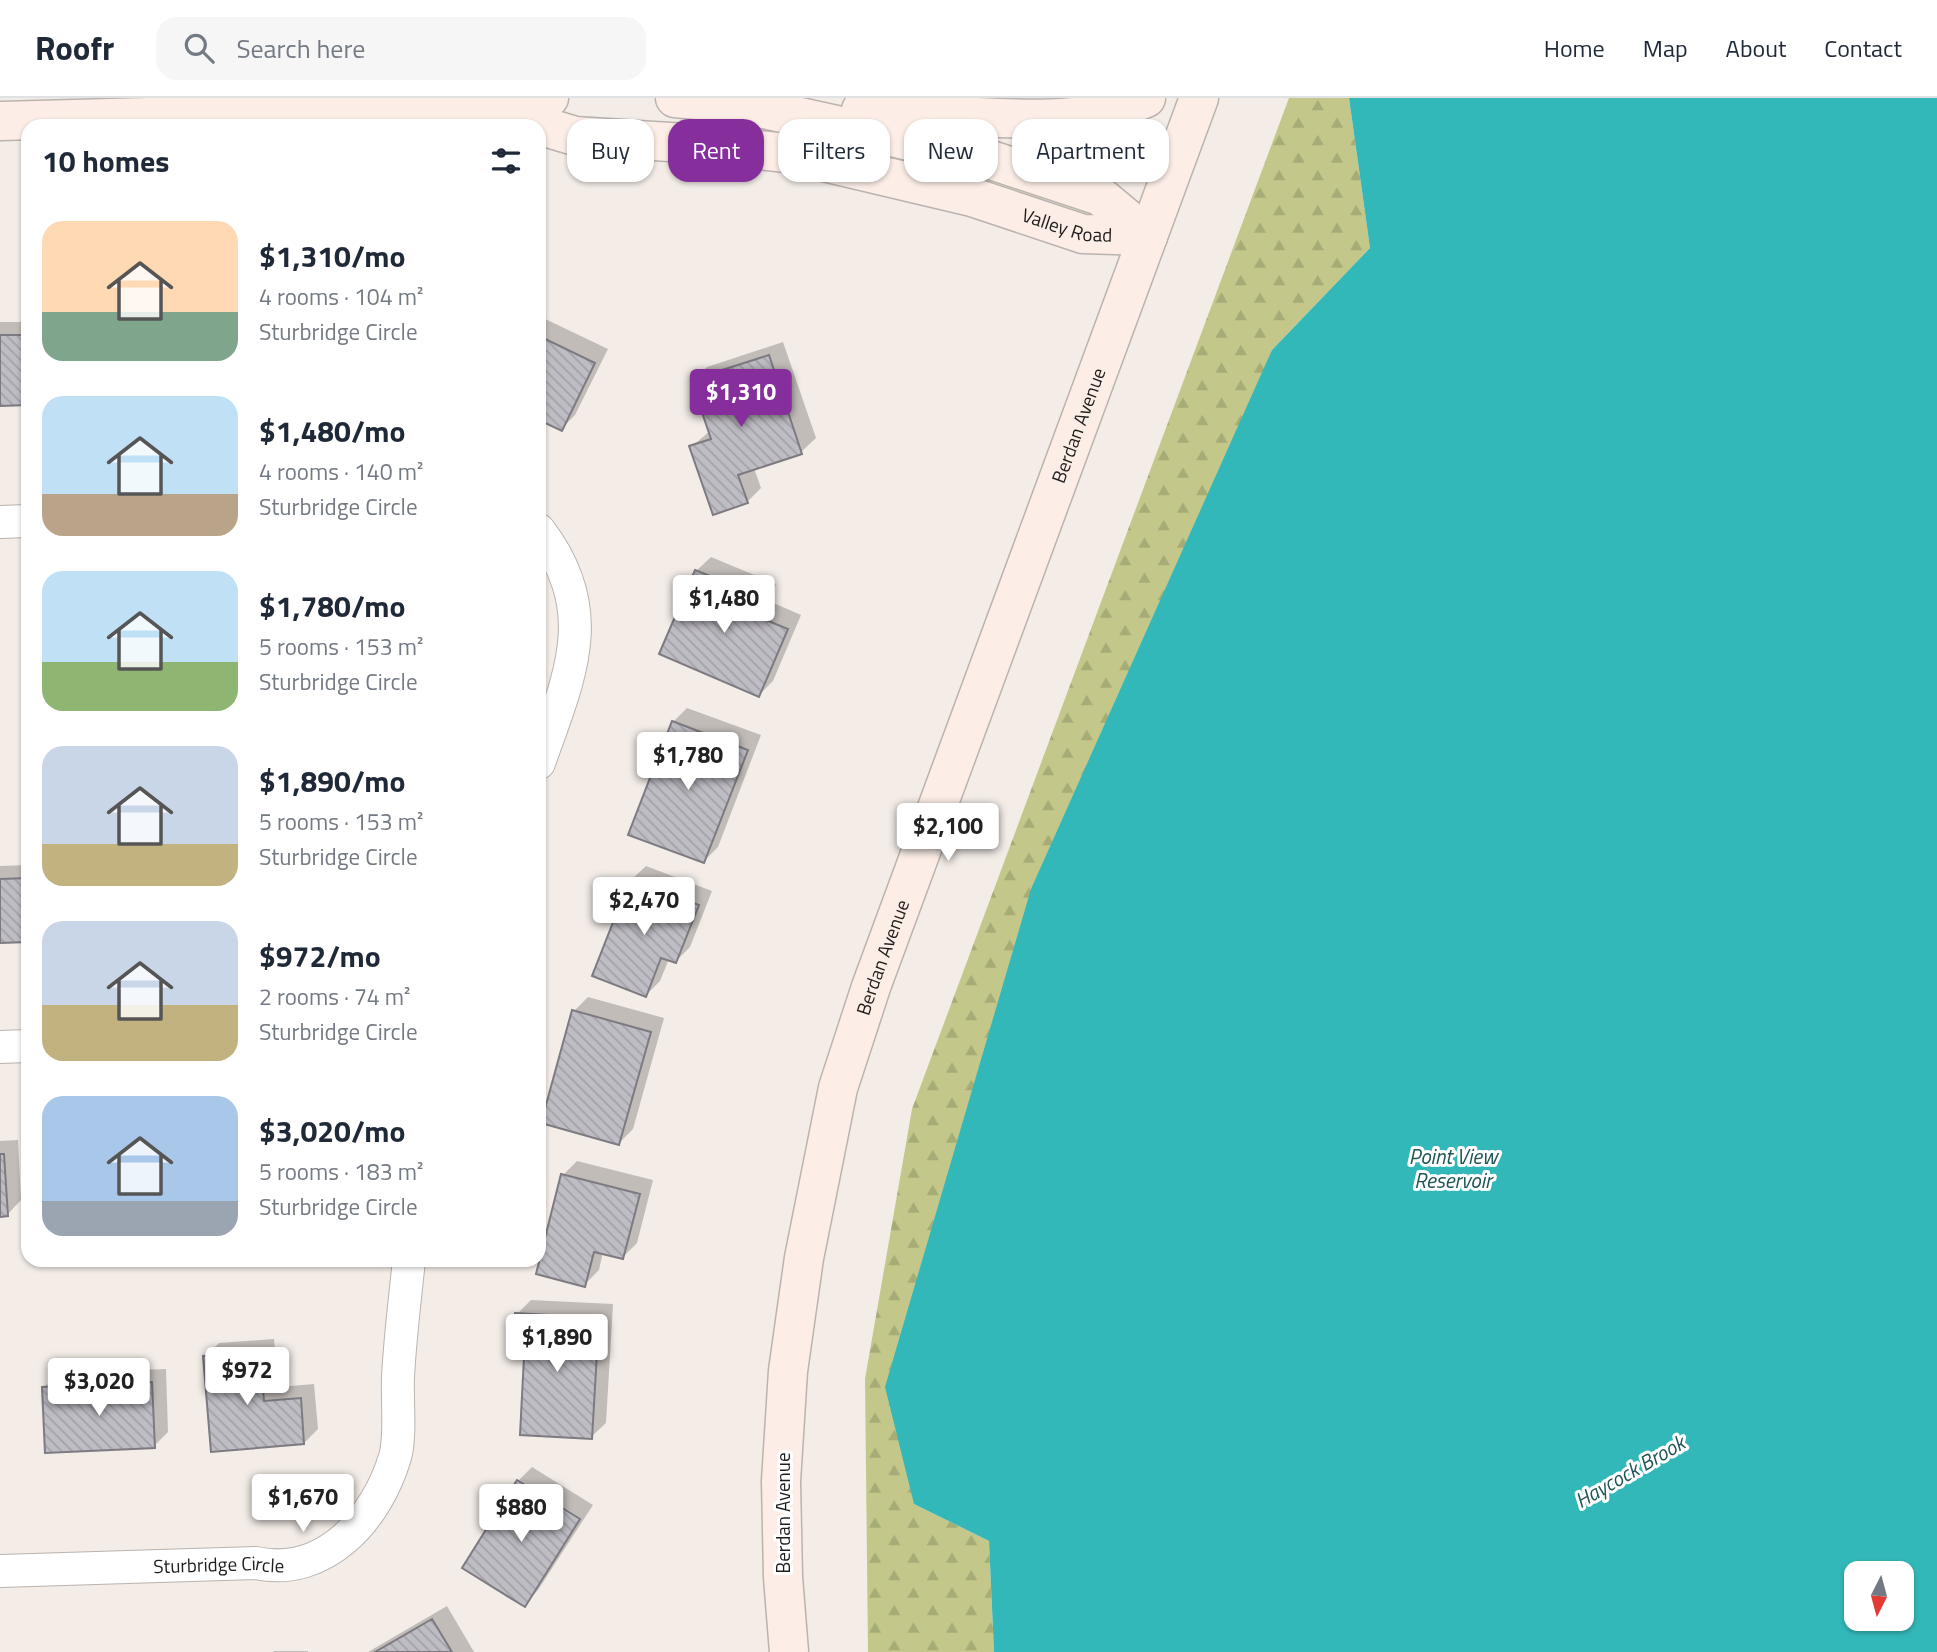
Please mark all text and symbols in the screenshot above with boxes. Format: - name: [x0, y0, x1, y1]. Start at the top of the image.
- search box: [156, 17, 646, 80]
- text: Roofr: [35, 23, 114, 73]
- icon: search: [180, 29, 218, 67]
- text: Search here: [236, 29, 365, 68]
- text: Home: [1544, 30, 1605, 66]
- text: Map: [1643, 30, 1688, 66]
- text: About: [1726, 30, 1786, 66]
- text: Contact: [1824, 30, 1902, 66]
- chip: Buy: [567, 119, 654, 182]
- chip: Rent: [668, 119, 764, 182]
- chip: Filters: [778, 119, 890, 182]
- chip: New: [904, 119, 998, 182]
- chip: Apartment: [1012, 119, 1169, 182]
- text: 10 homes: [42, 138, 169, 184]
- icon: filters: [487, 142, 525, 180]
- street label: Valley Road: [1018, 200, 1113, 249]
- text: $1,310/mo: [259, 233, 405, 279]
- icon: home: [98, 249, 182, 333]
- text: 4 rooms · 104 m²: [259, 279, 423, 314]
- text: Sturbridge Circle: [259, 314, 418, 349]
- street label: Berdan Avenue: [1043, 363, 1112, 487]
- pin: $1,310: [684, 370, 798, 429]
- text: $1,310: [706, 374, 776, 409]
- text: $1,480/mo: [259, 408, 405, 454]
- icon: home: [98, 424, 182, 508]
- text: 4 rooms · 140 m²: [259, 454, 423, 489]
- text: Sturbridge Circle: [259, 489, 418, 524]
- pin: $1,480: [667, 575, 781, 635]
- text: $1,480: [689, 580, 759, 615]
- text: $1,780/mo: [259, 583, 405, 629]
- icon: home: [98, 599, 182, 683]
- text: 5 rooms · 153 m²: [259, 629, 423, 664]
- text: Sturbridge Circle: [259, 664, 418, 699]
- pin: $1,780: [631, 732, 745, 792]
- text: $1,780: [653, 737, 723, 772]
- text: $1,890/mo: [259, 758, 405, 804]
- icon: home: [98, 774, 182, 858]
- text: 5 rooms · 153 m²: [259, 804, 423, 839]
- pin: $2,100: [891, 804, 1005, 863]
- text: $2,100: [913, 808, 983, 843]
- text: Sturbridge Circle: [259, 839, 418, 874]
- pin: $2,470: [587, 878, 701, 937]
- text: $2,470: [609, 882, 679, 917]
- street label: Berdan Avenue: [848, 895, 916, 1019]
- text: $972/mo: [259, 933, 381, 979]
- icon: home: [98, 949, 182, 1033]
- text: 2 rooms · 74 m²: [259, 979, 410, 1014]
- text: Sturbridge Circle: [259, 1014, 418, 1049]
- text: $3,020/mo: [259, 1108, 405, 1154]
- icon: home: [98, 1124, 182, 1208]
- water label: Point View Reservoir: [1409, 1140, 1500, 1196]
- text: 5 rooms · 183 m²: [259, 1154, 423, 1189]
- text: Sturbridge Circle: [259, 1189, 418, 1224]
- pin: $1,890: [500, 1314, 614, 1374]
- text: $1,890: [522, 1319, 592, 1354]
- pin: $972: [206, 1348, 288, 1407]
- text: $972: [221, 1352, 273, 1387]
- pin: $3,020: [42, 1358, 156, 1418]
- text: $3,020: [64, 1363, 134, 1398]
- water label: Haycock Brook: [1568, 1425, 1693, 1516]
- street label: Berdan Avenue: [768, 1452, 797, 1574]
- pin: $1,670: [246, 1474, 360, 1534]
- text: $1,670: [268, 1479, 338, 1514]
- pin: $880: [480, 1484, 562, 1544]
- text: $880: [495, 1489, 547, 1524]
- street label: Sturbridge Circle: [153, 1548, 285, 1580]
- north arrow: [1844, 1561, 1914, 1631]
- map controls: [1844, 1561, 1914, 1631]

